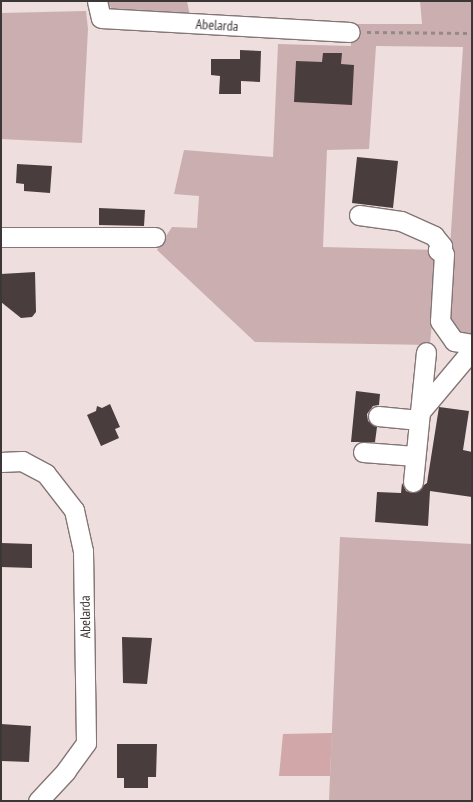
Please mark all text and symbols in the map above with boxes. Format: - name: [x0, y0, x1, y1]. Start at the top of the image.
- street label: Abelarda: [195, 15, 239, 35]
- street label: Abelarda: [76, 595, 94, 639]

